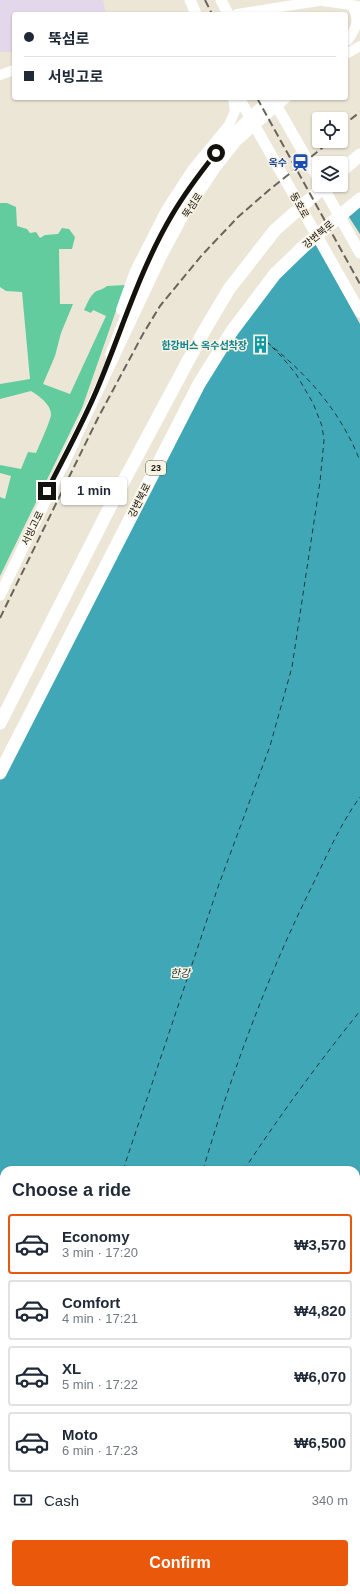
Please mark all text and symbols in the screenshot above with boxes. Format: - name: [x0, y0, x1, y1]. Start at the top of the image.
- text: 뚝섬로: [48, 30, 89, 47]
- text: 서빙고로: [48, 68, 103, 85]
- map controls: [312, 112, 348, 192]
- button: locate: [312, 112, 348, 148]
- route start: [207, 144, 225, 162]
- station icon: 옥수: [290, 152, 310, 172]
- button: layers: [312, 156, 348, 192]
- place label: 옥수: [269, 157, 287, 168]
- street label: 뚝섬로: [180, 191, 205, 220]
- street label: 동호로: [288, 191, 311, 220]
- street label: 강변북로: [301, 218, 336, 250]
- building icon: 한강버스 옥수선착장: [250, 335, 270, 355]
- place label: 한강버스 옥수선착장: [161, 340, 247, 351]
- road number: 23: [146, 461, 166, 475]
- callout: 1 min: [61, 477, 127, 505]
- street label: 강변북로: [126, 481, 153, 519]
- route end: [38, 482, 56, 500]
- text: 1 min: [77, 483, 111, 498]
- street label: 서빙고로: [19, 509, 45, 547]
- water label: 한강: [170, 967, 192, 979]
- text: Choose a ride: [12, 1180, 131, 1200]
- icon: car: [14, 1226, 50, 1262]
- text: Economy: [62, 1228, 130, 1245]
- text: ₩3,570: [294, 1236, 346, 1253]
- text: 3 min · 17:20: [62, 1245, 138, 1260]
- icon: car: [14, 1292, 50, 1328]
- text: Comfort: [62, 1294, 120, 1311]
- text: ₩4,820: [294, 1302, 346, 1319]
- text: 4 min · 17:21: [62, 1311, 138, 1326]
- icon: car: [14, 1358, 50, 1394]
- text: XL: [62, 1360, 81, 1377]
- text: ₩6,070: [294, 1368, 346, 1385]
- text: 5 min · 17:22: [62, 1377, 138, 1392]
- icon: car: [14, 1424, 50, 1460]
- text: Moto: [62, 1426, 98, 1443]
- text: ₩6,500: [294, 1434, 346, 1451]
- text: 6 min · 17:23: [62, 1443, 138, 1458]
- icon: cash: [12, 1489, 34, 1511]
- text: Cash: [44, 1492, 79, 1509]
- text: 340 m: [312, 1493, 348, 1508]
- button: Confirm: [12, 1540, 348, 1586]

